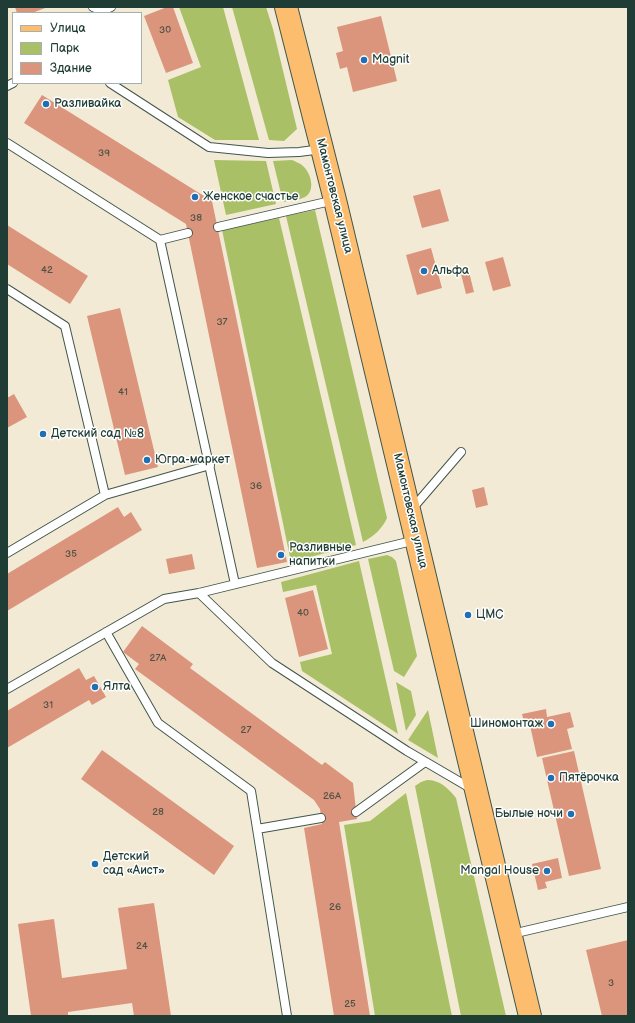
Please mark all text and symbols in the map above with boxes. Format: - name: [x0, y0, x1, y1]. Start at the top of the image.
- legend: [12, 12, 142, 84]
- text: Улица: [50, 21, 86, 36]
- house number: 30: [159, 24, 171, 36]
- text: Парк: [50, 41, 79, 56]
- place label: Magnit: [372, 53, 409, 67]
- marker: Magnit: [359, 55, 369, 65]
- text: Здание: [50, 61, 92, 76]
- place label: Разливайка: [54, 97, 121, 111]
- marker: Разливайка: [41, 99, 51, 109]
- street label: Мамонтовская улица: [313, 137, 355, 255]
- house number: 39: [98, 147, 110, 159]
- place label: Женское счастье: [203, 190, 299, 204]
- marker: Женское счастье: [190, 192, 200, 202]
- house number: 38: [190, 212, 202, 224]
- house number: 42: [41, 264, 53, 276]
- place label: Альфа: [432, 264, 469, 278]
- marker: Альфа: [419, 266, 429, 276]
- house number: 37: [216, 316, 228, 328]
- house number: 41: [118, 386, 128, 398]
- place label: Детский сад №8: [51, 427, 144, 441]
- marker: Детский сад №8: [38, 429, 48, 439]
- street label: Мамонтовская улица: [390, 452, 430, 570]
- place label: Югра-маркет: [155, 453, 230, 467]
- marker: Югра-маркет: [142, 455, 152, 465]
- house number: 36: [250, 480, 262, 492]
- place label: Разливные напитки: [289, 541, 351, 569]
- house number: 35: [65, 548, 77, 560]
- marker: Разливные напитки: [276, 550, 286, 560]
- house number: 40: [297, 607, 309, 619]
- place label: ЦМС: [476, 608, 503, 622]
- marker: ЦМС: [463, 610, 473, 620]
- house number: 27А: [150, 652, 166, 664]
- place label: Ялта: [103, 680, 131, 694]
- marker: Ялта: [90, 682, 100, 692]
- house number: 31: [43, 699, 53, 711]
- place label: Шиномонтаж: [470, 717, 543, 731]
- marker: Шиномонтаж: [546, 719, 556, 729]
- house number: 27: [241, 724, 251, 736]
- place label: Пятёрочка: [559, 771, 619, 785]
- marker: Пятёрочка: [546, 773, 556, 783]
- house number: 26А: [323, 790, 341, 802]
- house number: 28: [152, 806, 164, 818]
- place label: Былые ночи: [495, 807, 563, 821]
- marker: Былые ночи: [566, 809, 576, 819]
- place label: Детский сад «Аист»: [103, 850, 165, 878]
- marker: Детский сад «Аист»: [90, 859, 100, 869]
- place label: Mangal House: [460, 864, 539, 878]
- marker: Mangal House: [542, 866, 552, 876]
- house number: 26: [329, 901, 341, 913]
- house number: 24: [136, 940, 148, 952]
- house number: 3: [608, 977, 614, 989]
- house number: 25: [344, 998, 356, 1010]

